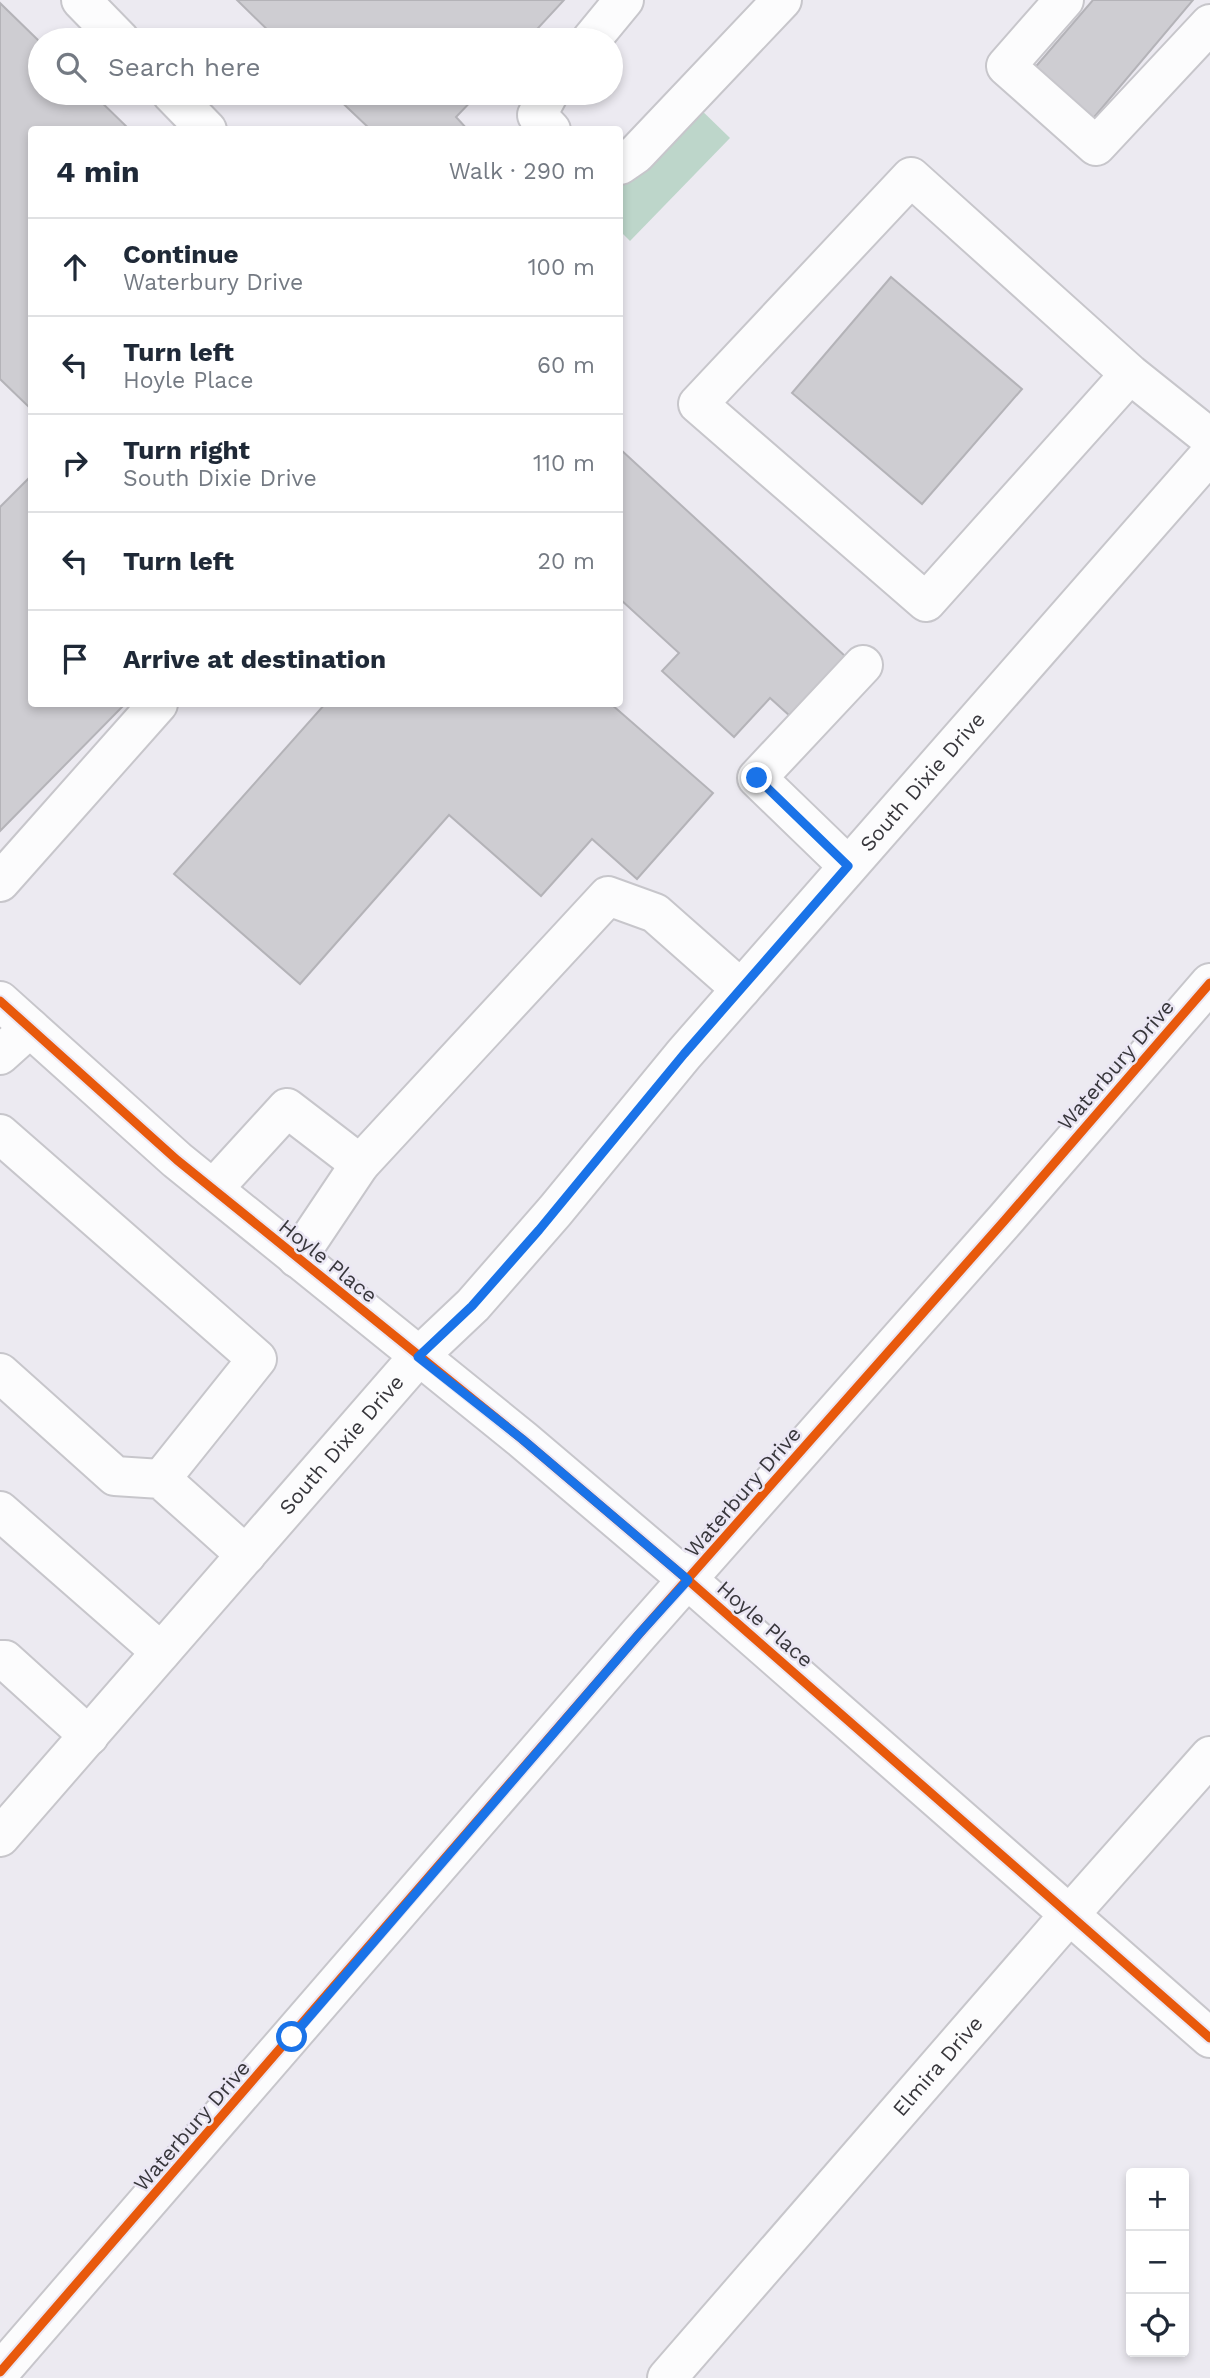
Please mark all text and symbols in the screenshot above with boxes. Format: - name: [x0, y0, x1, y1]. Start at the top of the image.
- search box: [28, 28, 623, 105]
- icon: search: [52, 48, 90, 86]
- text: Search here: [108, 52, 260, 82]
- text: 4 min: [56, 154, 140, 189]
- text: Walk · 290 m: [449, 158, 595, 185]
- text: Continue: [123, 239, 239, 269]
- icon: ahead: [56, 248, 94, 286]
- text: 100 m: [528, 254, 595, 281]
- text: Waterbury Drive: [123, 269, 303, 296]
- text: Turn left: [123, 337, 234, 367]
- icon: left: [56, 346, 94, 384]
- text: 60 m: [537, 352, 595, 379]
- text: Hoyle Place: [123, 367, 253, 394]
- text: Turn right: [123, 435, 250, 465]
- icon: right: [56, 444, 94, 482]
- text: 110 m: [533, 450, 595, 477]
- text: South Dixie Drive: [123, 465, 317, 492]
- icon: left: [56, 542, 94, 580]
- text: Turn left: [123, 546, 234, 576]
- text: 20 m: [538, 548, 595, 575]
- icon: arrive: [56, 640, 94, 678]
- text: Arrive at destination: [123, 644, 386, 674]
- street label: South Dixie Drive: [854, 707, 990, 856]
- route end: [741, 762, 772, 793]
- street label: Waterbury Drive: [1052, 994, 1179, 1135]
- street label: Hoyle Place: [274, 1213, 382, 1308]
- street label: South Dixie Drive: [274, 1370, 409, 1519]
- street label: Waterbury Drive: [679, 1421, 806, 1562]
- street label: Hoyle Place: [712, 1575, 818, 1672]
- street label: Elmira Drive: [887, 2011, 988, 2121]
- route start: [276, 2021, 307, 2052]
- street label: Waterbury Drive: [128, 2055, 255, 2196]
- map controls: [1126, 2168, 1189, 2357]
- button: +: [1126, 2168, 1189, 2231]
- button: −: [1126, 2231, 1189, 2294]
- button: locate: [1126, 2294, 1189, 2357]

